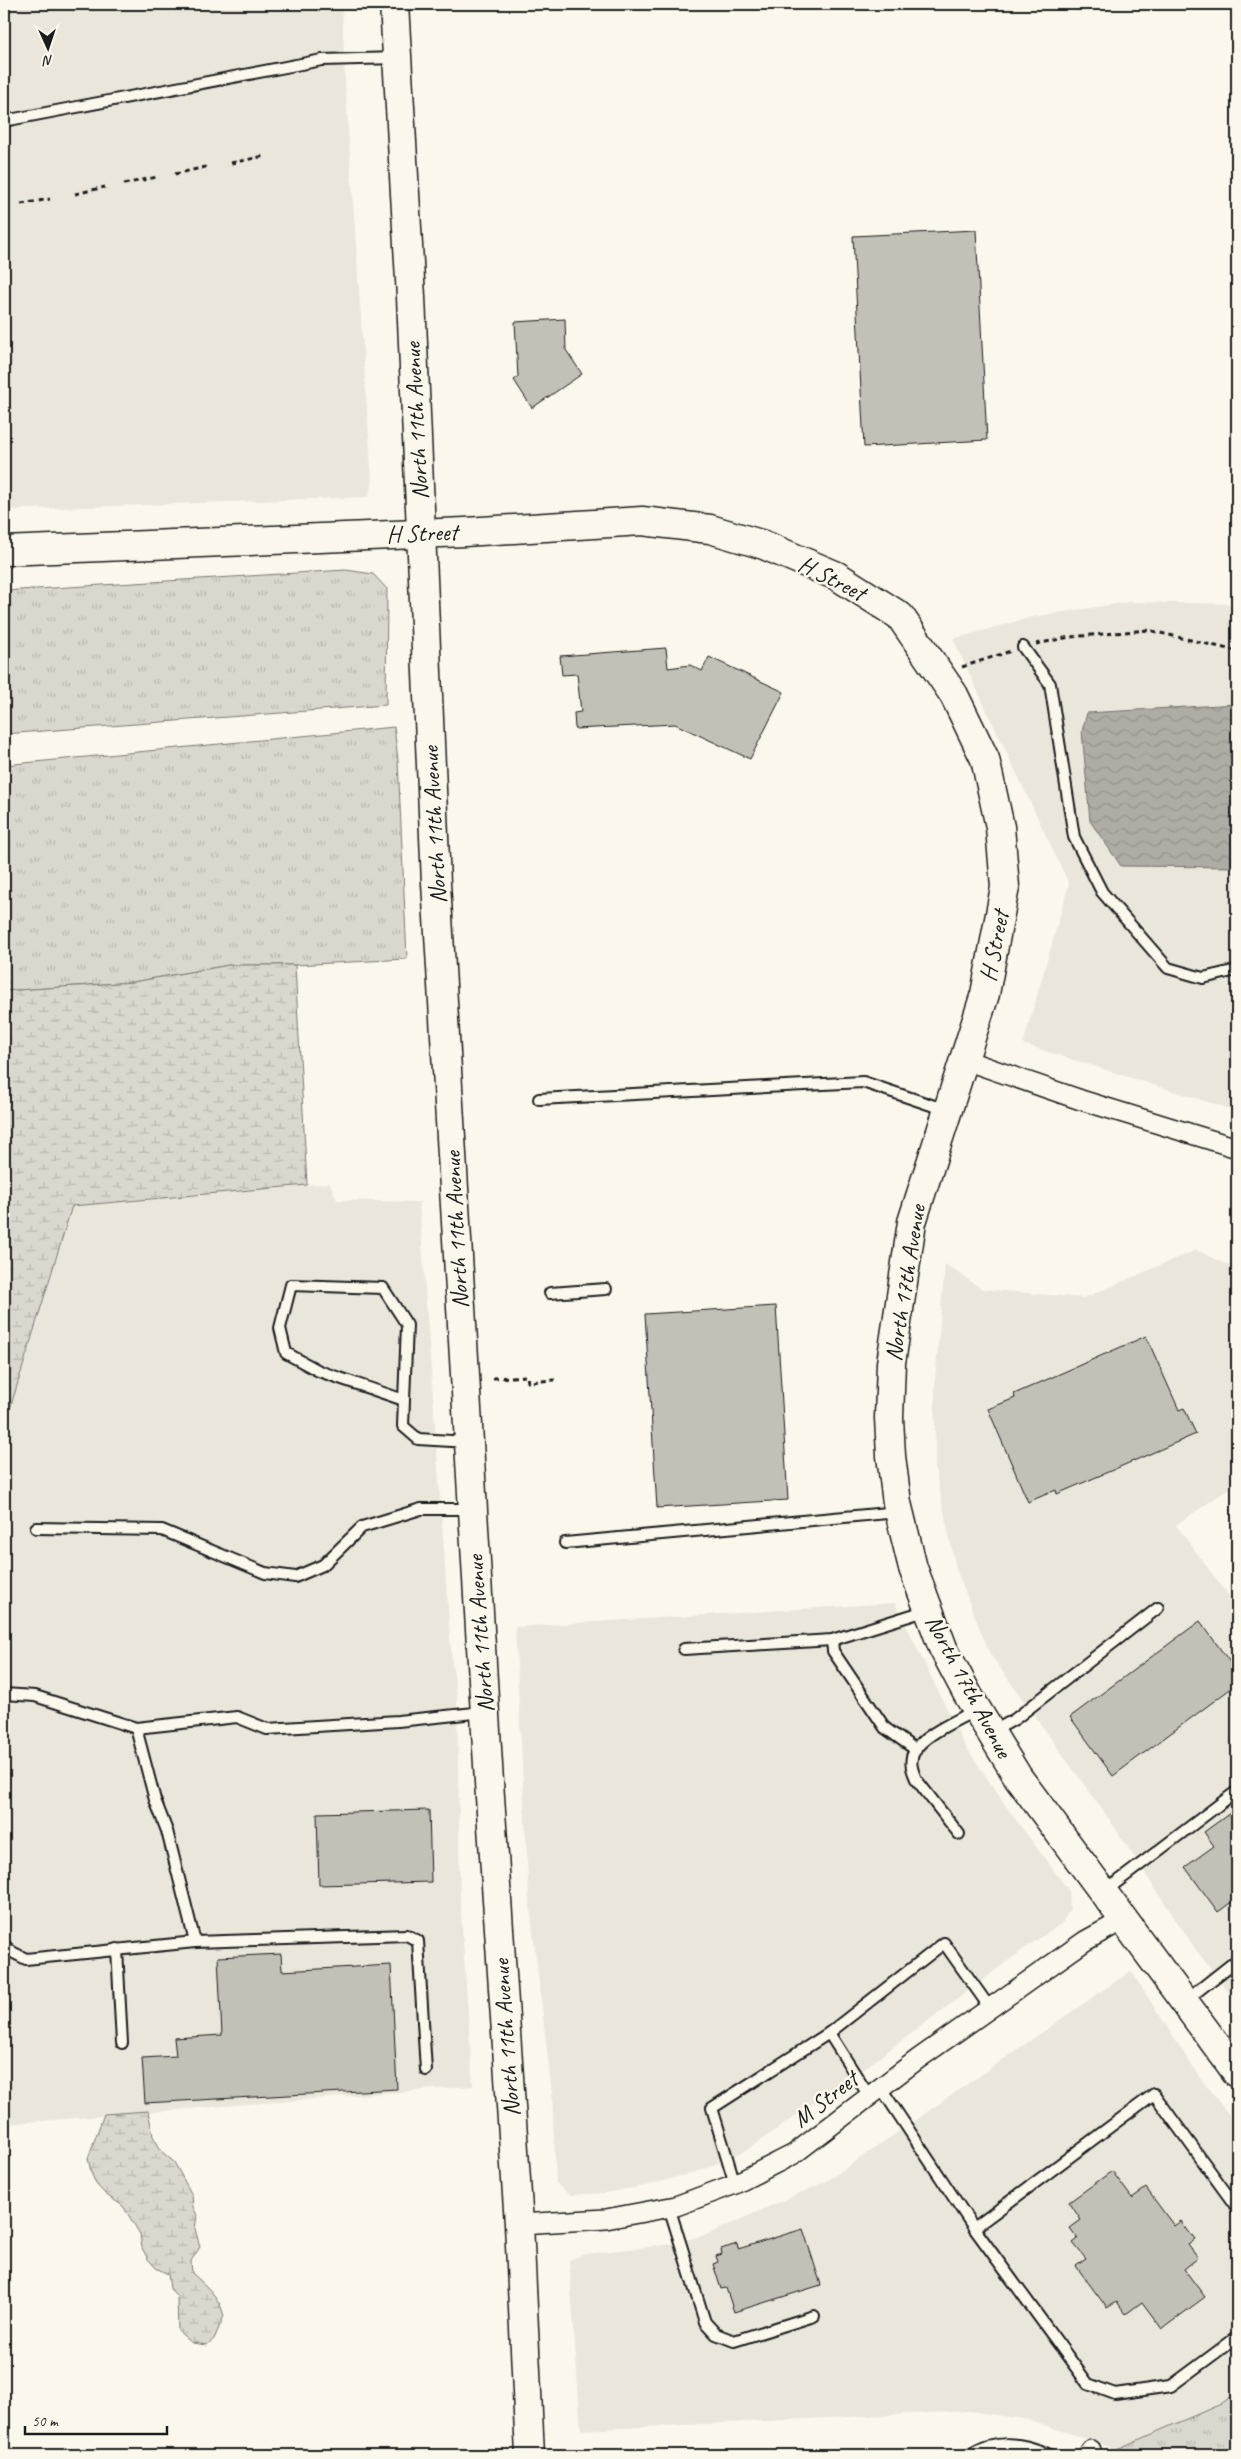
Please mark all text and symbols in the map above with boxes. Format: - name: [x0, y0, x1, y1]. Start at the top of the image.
- north arrow: [22, 22, 72, 72]
- text: N: [42, 52, 53, 69]
- street label: North 11th Avenue: [397, 339, 435, 501]
- street label: H Street: [386, 517, 461, 549]
- street label: H Street: [794, 548, 873, 609]
- street label: North 11th Avenue: [415, 743, 453, 905]
- street label: H Street: [972, 905, 1016, 984]
- street label: North 11th Avenue: [437, 1148, 475, 1310]
- street label: North 17th Avenue: [878, 1201, 932, 1363]
- street label: North 11th Avenue: [459, 1552, 500, 1714]
- street label: North 17th Avenue: [919, 1609, 1020, 1765]
- street label: North 11th Avenue: [485, 1956, 526, 2118]
- street label: M Street: [786, 2062, 866, 2134]
- scale bar: [25, 2404, 168, 2436]
- text: 50 m: [32, 2412, 59, 2431]

